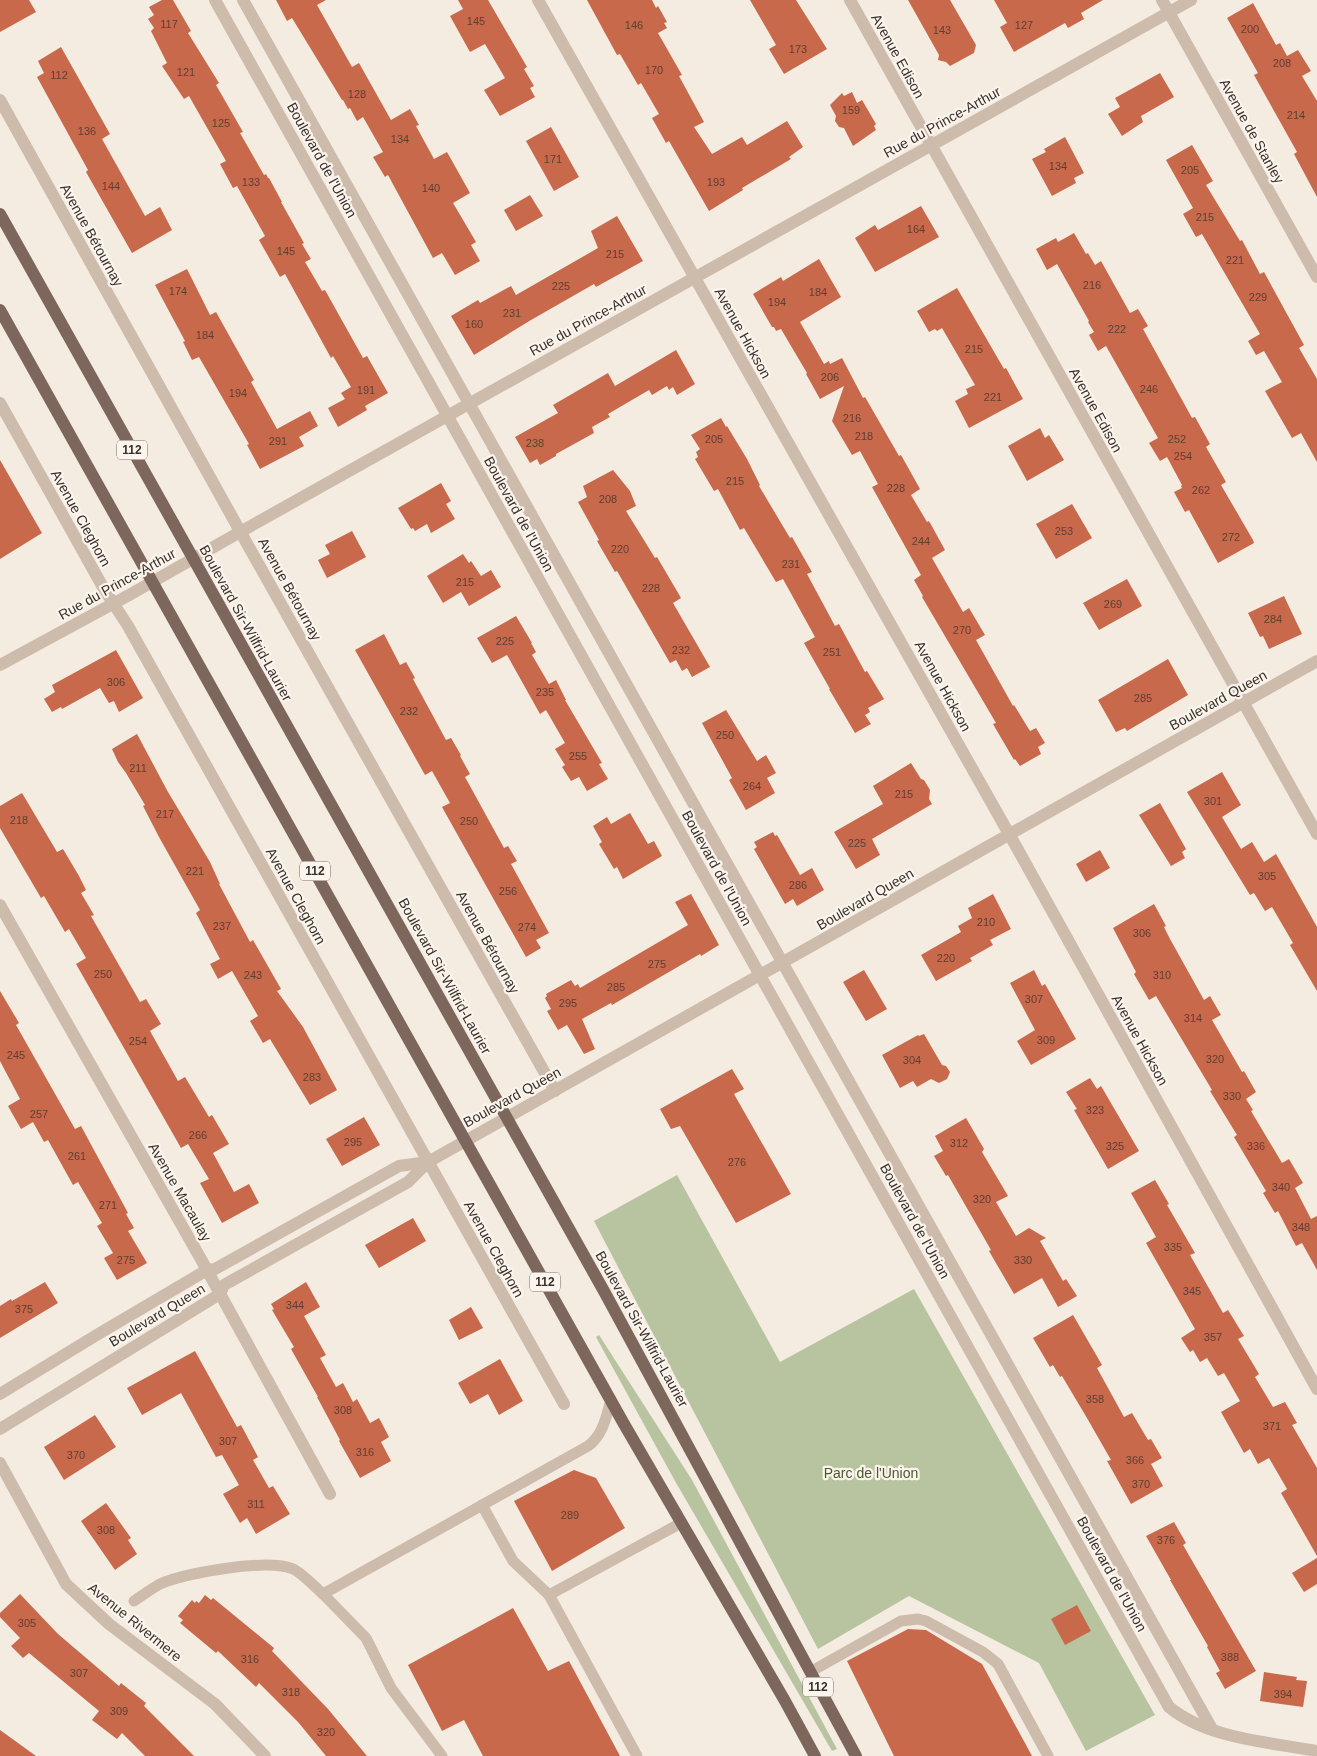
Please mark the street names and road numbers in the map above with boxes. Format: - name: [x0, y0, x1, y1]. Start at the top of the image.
- street label: Avenue Edison: [868, 11, 928, 101]
- street label: Avenue de Stanley: [1217, 76, 1287, 186]
- street label: Rue du Prince-Arthur: [881, 83, 1004, 161]
- street label: Boulevard de l'Union: [284, 100, 360, 220]
- street label: Avenue Bétournay: [57, 181, 127, 289]
- street label: Rue du Prince-Arthur: [527, 281, 650, 359]
- street label: Avenue Hickson: [712, 285, 774, 381]
- street label: Avenue Edison: [1066, 365, 1126, 455]
- road number: 112: [117, 440, 147, 460]
- street label: Boulevard de l'Union: [481, 454, 557, 574]
- street label: Avenue Cleghorn: [48, 467, 114, 569]
- street label: Avenue Bétournay: [255, 535, 325, 643]
- street label: Boulevard Sir-Wilfrid-Laurier: [196, 542, 296, 704]
- street label: Rue du Prince-Arthur: [56, 545, 179, 623]
- street label: Avenue Hickson: [912, 638, 974, 734]
- street label: Boulevard Queen: [1166, 667, 1270, 733]
- street label: Boulevard de l'Union: [679, 808, 755, 928]
- street label: Avenue Cleghorn: [263, 845, 329, 947]
- road number: 112: [300, 861, 330, 880]
- street label: Boulevard Queen: [814, 865, 916, 933]
- street label: Avenue Bétournay: [453, 888, 523, 996]
- street label: Boulevard Sir-Wilfrid-Laurier: [395, 895, 495, 1057]
- street label: Avenue Hickson: [1109, 992, 1171, 1088]
- street label: Boulevard Queen: [460, 1064, 564, 1130]
- street label: Avenue Macaulay: [145, 1140, 215, 1244]
- street label: Boulevard de l'Union: [877, 1161, 953, 1281]
- street label: Avenue Cleghorn: [461, 1198, 527, 1300]
- street label: Boulevard Sir-Wilfrid-Laurier: [592, 1248, 692, 1410]
- road number: 112: [530, 1272, 560, 1291]
- street label: Boulevard Queen: [106, 1280, 208, 1350]
- street label: Boulevard de l'Union: [1074, 1514, 1150, 1634]
- street label: Avenue Rivermere: [85, 1579, 185, 1665]
- road number: 112: [803, 1678, 833, 1696]

